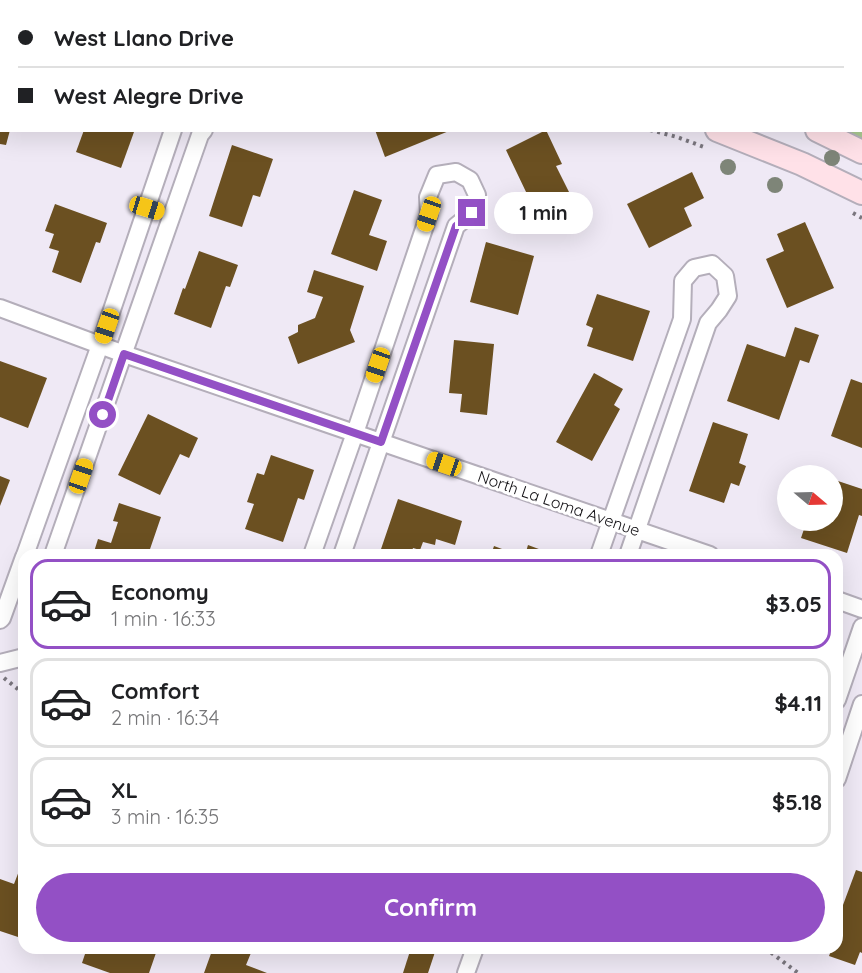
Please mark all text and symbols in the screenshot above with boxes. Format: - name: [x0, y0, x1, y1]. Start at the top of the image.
- text: West Llano Drive: [54, 24, 234, 52]
- text: West Alegre Drive: [54, 82, 244, 110]
- callout: 1 min: [493, 192, 592, 234]
- car: [127, 194, 167, 222]
- car: [415, 194, 443, 234]
- route end: [458, 199, 485, 226]
- text: 1 min: [519, 200, 568, 225]
- car: [93, 306, 121, 346]
- car: [364, 345, 392, 385]
- route start: [89, 401, 116, 428]
- car: [424, 450, 464, 478]
- car: [67, 456, 95, 496]
- north arrow: [777, 465, 843, 531]
- map controls: [777, 465, 843, 531]
- street label: North La Loma Avenue: [475, 466, 643, 540]
- icon: car: [39, 577, 93, 631]
- text: Economy: [111, 578, 209, 606]
- text: $3.05: [765, 590, 822, 618]
- text: 1 min · 16:33: [111, 606, 216, 631]
- icon: car: [39, 676, 93, 730]
- text: Comfort: [111, 677, 200, 705]
- text: $4.11: [774, 689, 822, 717]
- text: 2 min · 16:34: [111, 705, 219, 730]
- icon: car: [39, 775, 93, 829]
- text: XL: [111, 776, 138, 804]
- text: $5.18: [772, 788, 822, 816]
- text: 3 min · 16:35: [111, 804, 219, 829]
- button: Confirm: [36, 873, 825, 942]

